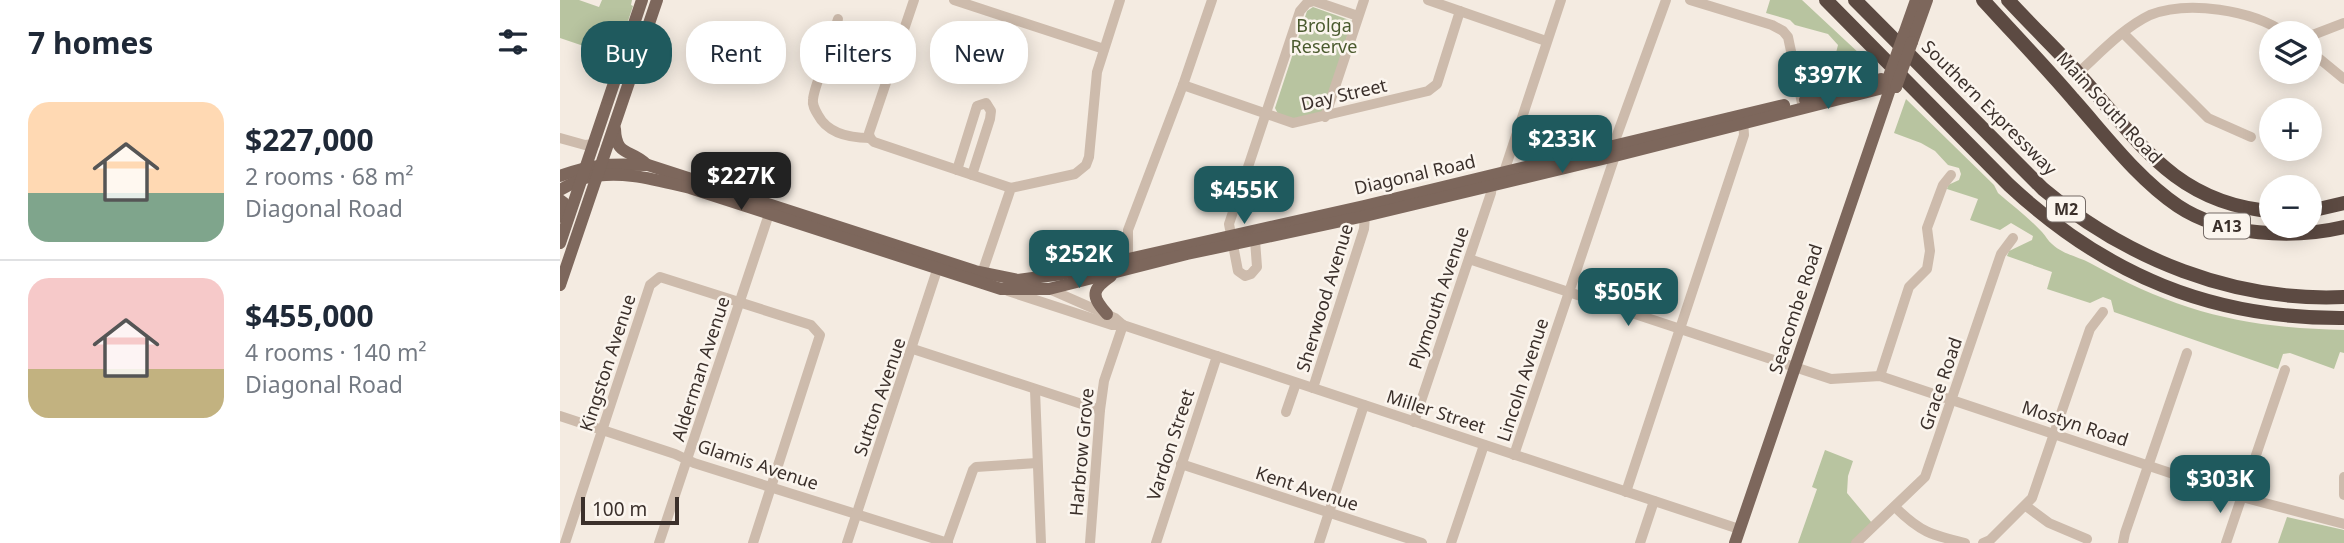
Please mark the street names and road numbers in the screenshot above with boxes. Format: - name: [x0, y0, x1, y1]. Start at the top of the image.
- street label: Southern Expressway: [1917, 35, 2063, 180]
- street label: Main South Road: [2052, 46, 2168, 168]
- street label: Day Street: [1299, 72, 1390, 116]
- street label: Diagonal Road: [1352, 148, 1478, 200]
- road number: M2: [2047, 196, 2085, 222]
- road number: A13: [2204, 214, 2250, 238]
- street label: Sherwood Avenue: [1290, 221, 1358, 375]
- street label: Plymouth Avenue: [1402, 223, 1474, 372]
- street label: Seacombe Road: [1763, 240, 1827, 377]
- street label: Kingston Avenue: [574, 291, 641, 434]
- street label: Alderman Avenue: [665, 293, 735, 444]
- street label: Lincoln Avenue: [1491, 315, 1553, 444]
- street label: Sutton Avenue: [848, 334, 911, 459]
- street label: Grace Road: [1913, 334, 1967, 433]
- street label: Miller Street: [1384, 384, 1489, 438]
- street label: Vardon Street: [1141, 386, 1199, 503]
- street label: Harbrow Grove: [1063, 387, 1099, 517]
- street label: Mostyn Road: [2019, 395, 2132, 452]
- street label: Glamis Avenue: [695, 433, 822, 495]
- street label: Kent Avenue: [1253, 460, 1362, 516]

